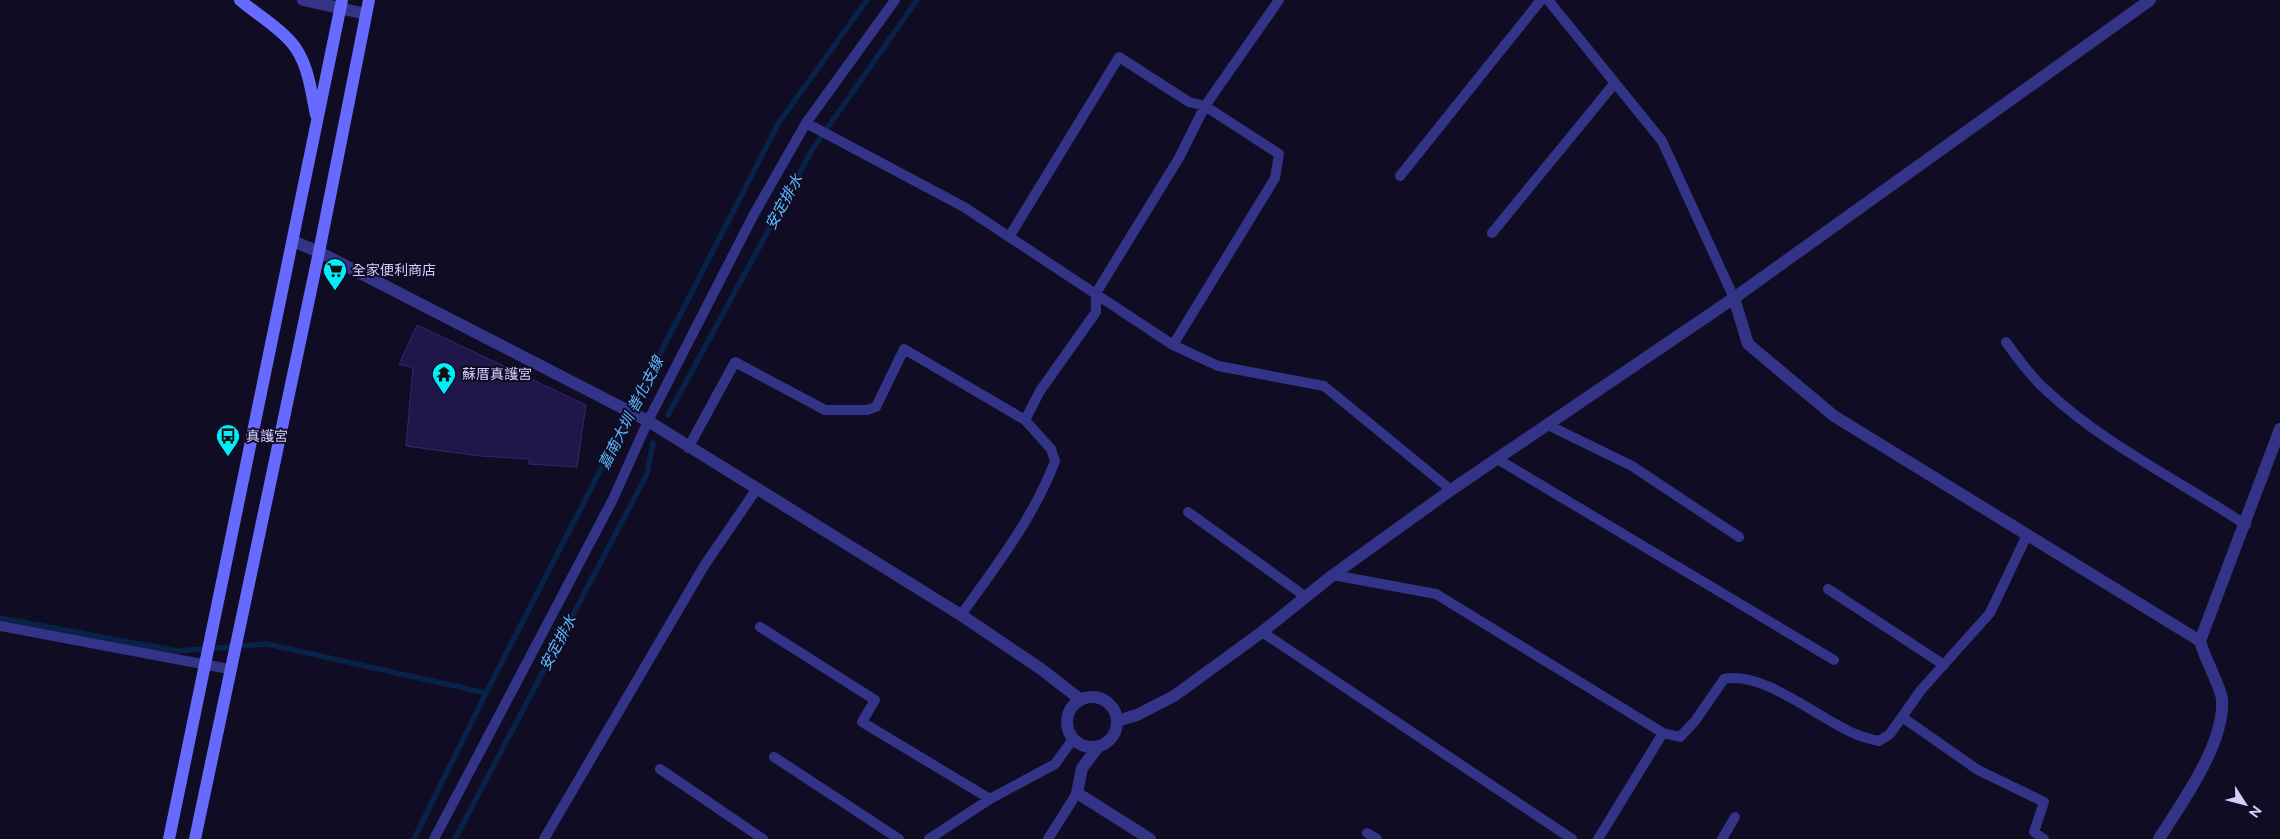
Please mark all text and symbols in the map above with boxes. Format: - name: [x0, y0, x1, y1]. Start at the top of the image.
- water label: 安定排水: [762, 171, 807, 233]
- supermarket icon: 全家便利商店: [322, 257, 348, 291]
- place label: 全家便利商店: [352, 262, 436, 278]
- water label: 嘉南大圳 善化支線: [595, 352, 668, 472]
- temple icon: 蘇厝真護宮: [431, 361, 457, 395]
- place label: 蘇厝真護宮: [462, 366, 532, 382]
- bus stop icon: 真護宮: [215, 423, 241, 457]
- place label: 真護宮: [246, 428, 288, 444]
- water label: 安定排水: [536, 611, 580, 674]
- north arrow: [2220, 779, 2270, 829]
- text: N: [2246, 803, 2265, 821]

